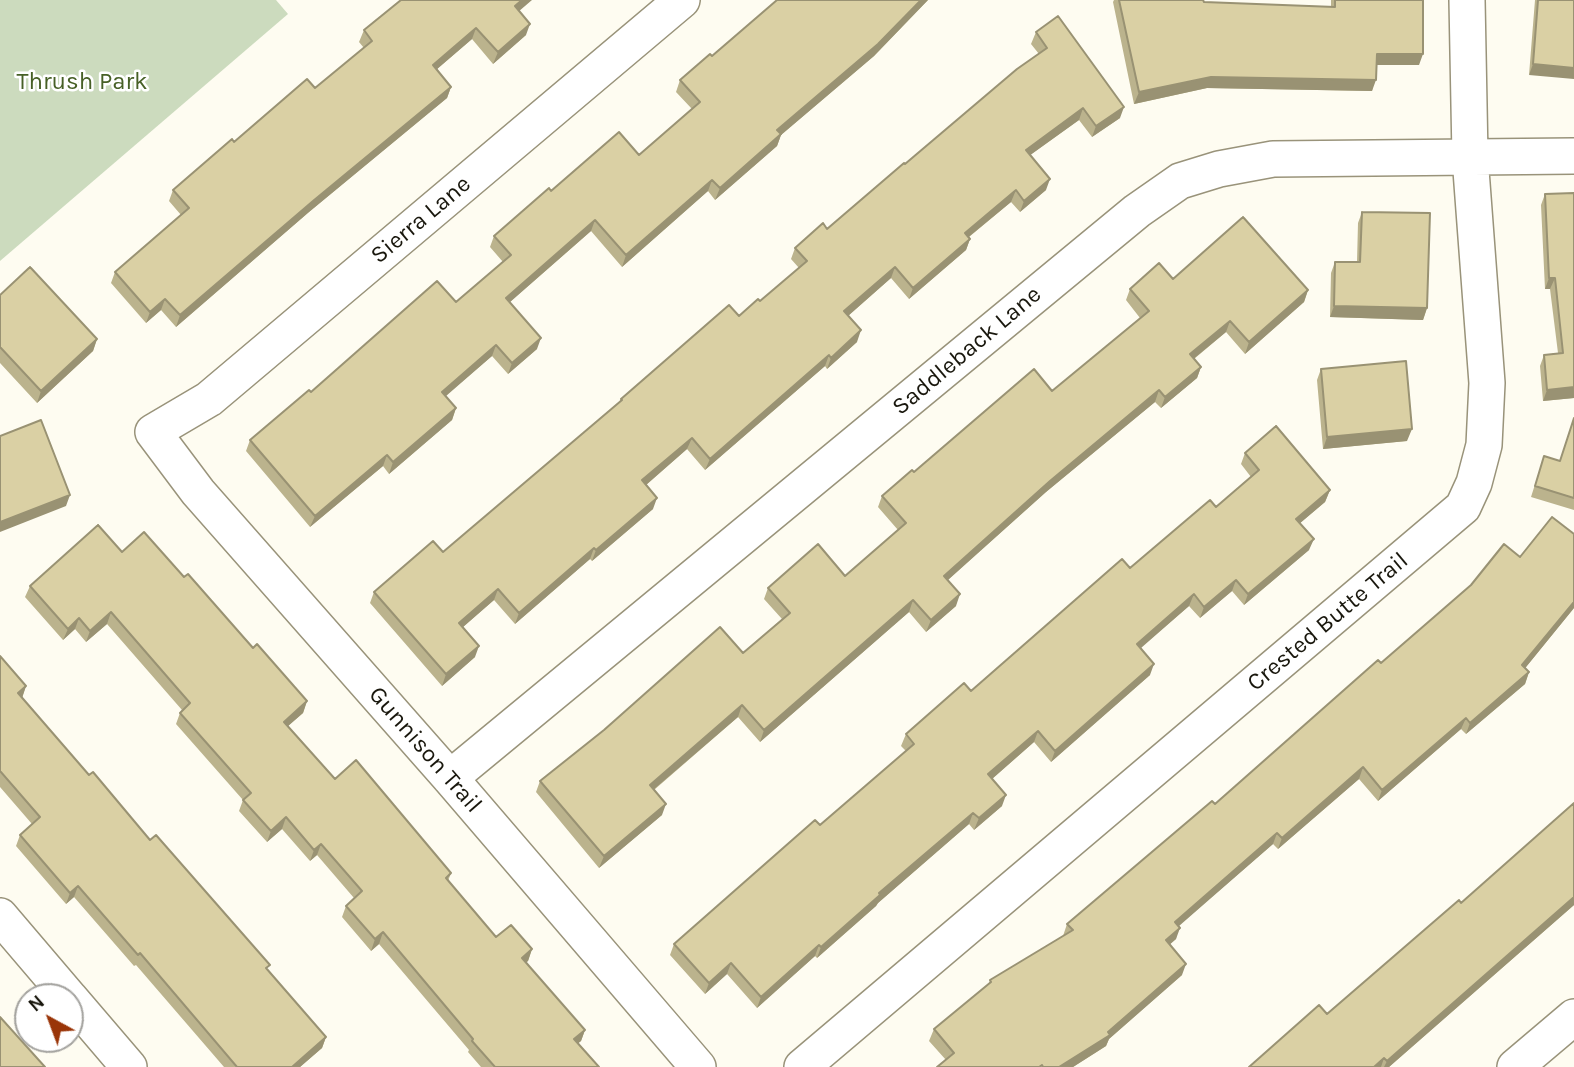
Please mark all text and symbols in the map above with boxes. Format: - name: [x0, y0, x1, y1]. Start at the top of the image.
- park label: Thrush Park: [16, 68, 148, 96]
- street label: Sierra Lane: [365, 170, 477, 270]
- street label: Saddleback Lane: [887, 280, 1047, 422]
- street label: Crested Butte Trail: [1242, 546, 1414, 698]
- street label: Gunnison Trail: [362, 681, 488, 819]
- north arrow: [14, 983, 84, 1053]
- text: N: [24, 991, 49, 1016]

